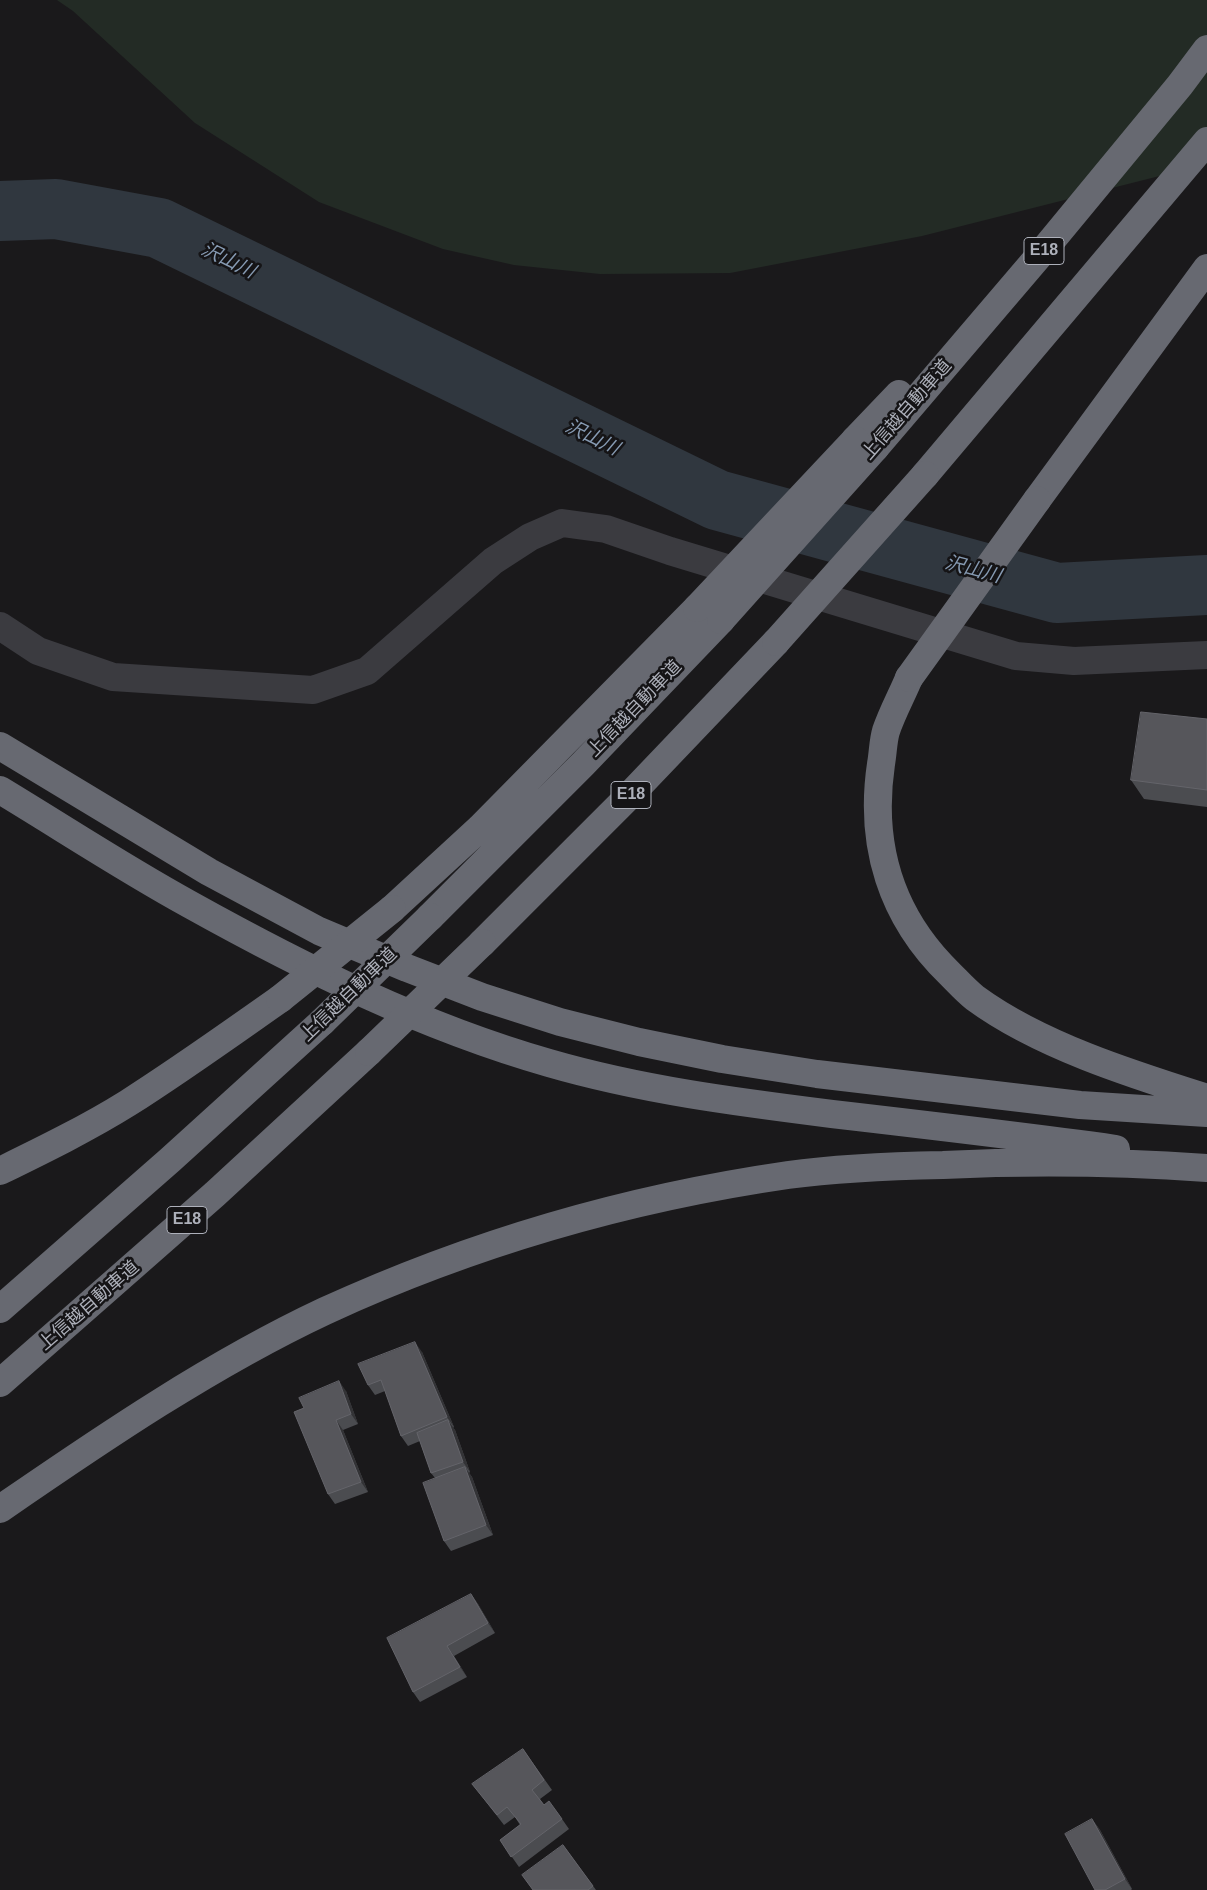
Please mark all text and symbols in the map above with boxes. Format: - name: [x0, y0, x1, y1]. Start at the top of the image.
- water label: 沢山川: [197, 238, 259, 284]
- road number: E18: [1024, 238, 1064, 264]
- street label: 上信越自動車道: [858, 355, 956, 465]
- water label: 沢山川: [561, 415, 623, 461]
- water label: 沢山川: [943, 552, 1003, 588]
- street label: 上信越自動車道: [583, 656, 687, 762]
- road number: E18: [611, 782, 651, 808]
- street label: 上信越自動車道: [296, 943, 402, 1047]
- road number: E18: [167, 1206, 207, 1234]
- street label: 上信越自動車道: [34, 1257, 144, 1355]

